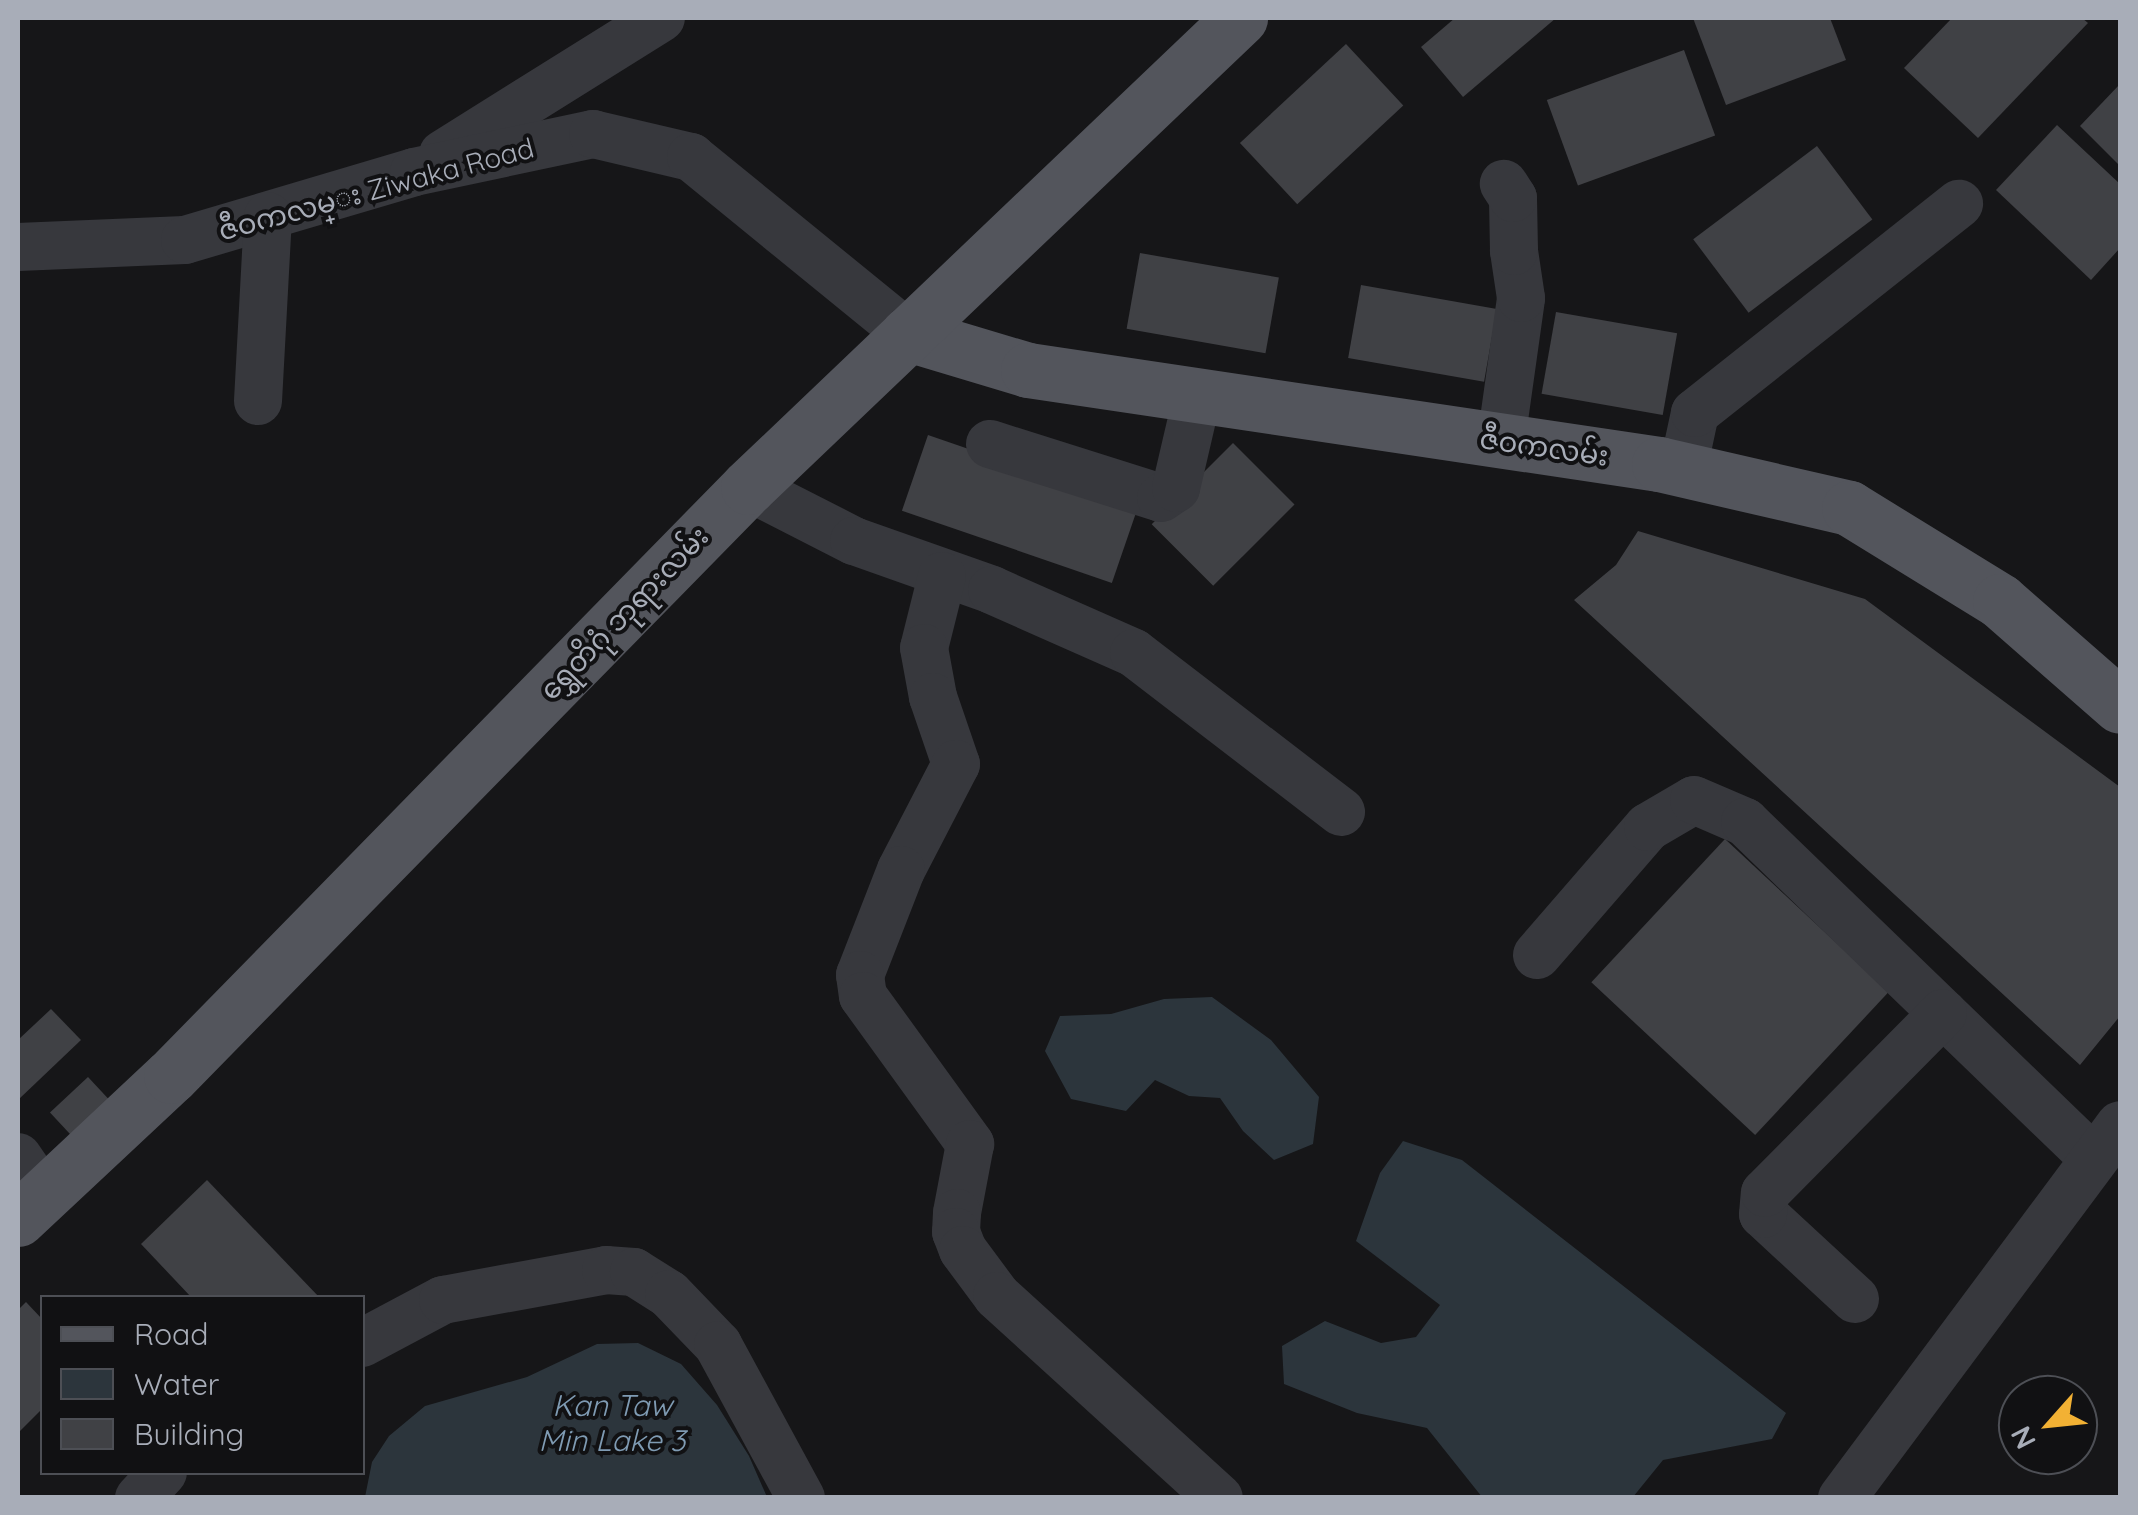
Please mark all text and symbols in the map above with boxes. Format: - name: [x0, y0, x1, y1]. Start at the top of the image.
- street label: ဇီဝကလမ္း Ziwaka Road: [215, 131, 537, 247]
- street label: ဇီဝကလမ်း: [1477, 421, 1611, 473]
- street label: ရွှေတိဂုံ ဘုရားလမ်း: [533, 519, 715, 707]
- legend: [40, 1295, 365, 1475]
- text: Road: [134, 1315, 208, 1353]
- text: Water: [134, 1365, 219, 1403]
- north arrow: [1998, 1375, 2098, 1475]
- water label: Kan Taw Min Lake 3: [538, 1387, 686, 1458]
- text: Building: [134, 1415, 244, 1453]
- text: N: [2002, 1421, 2043, 1455]

